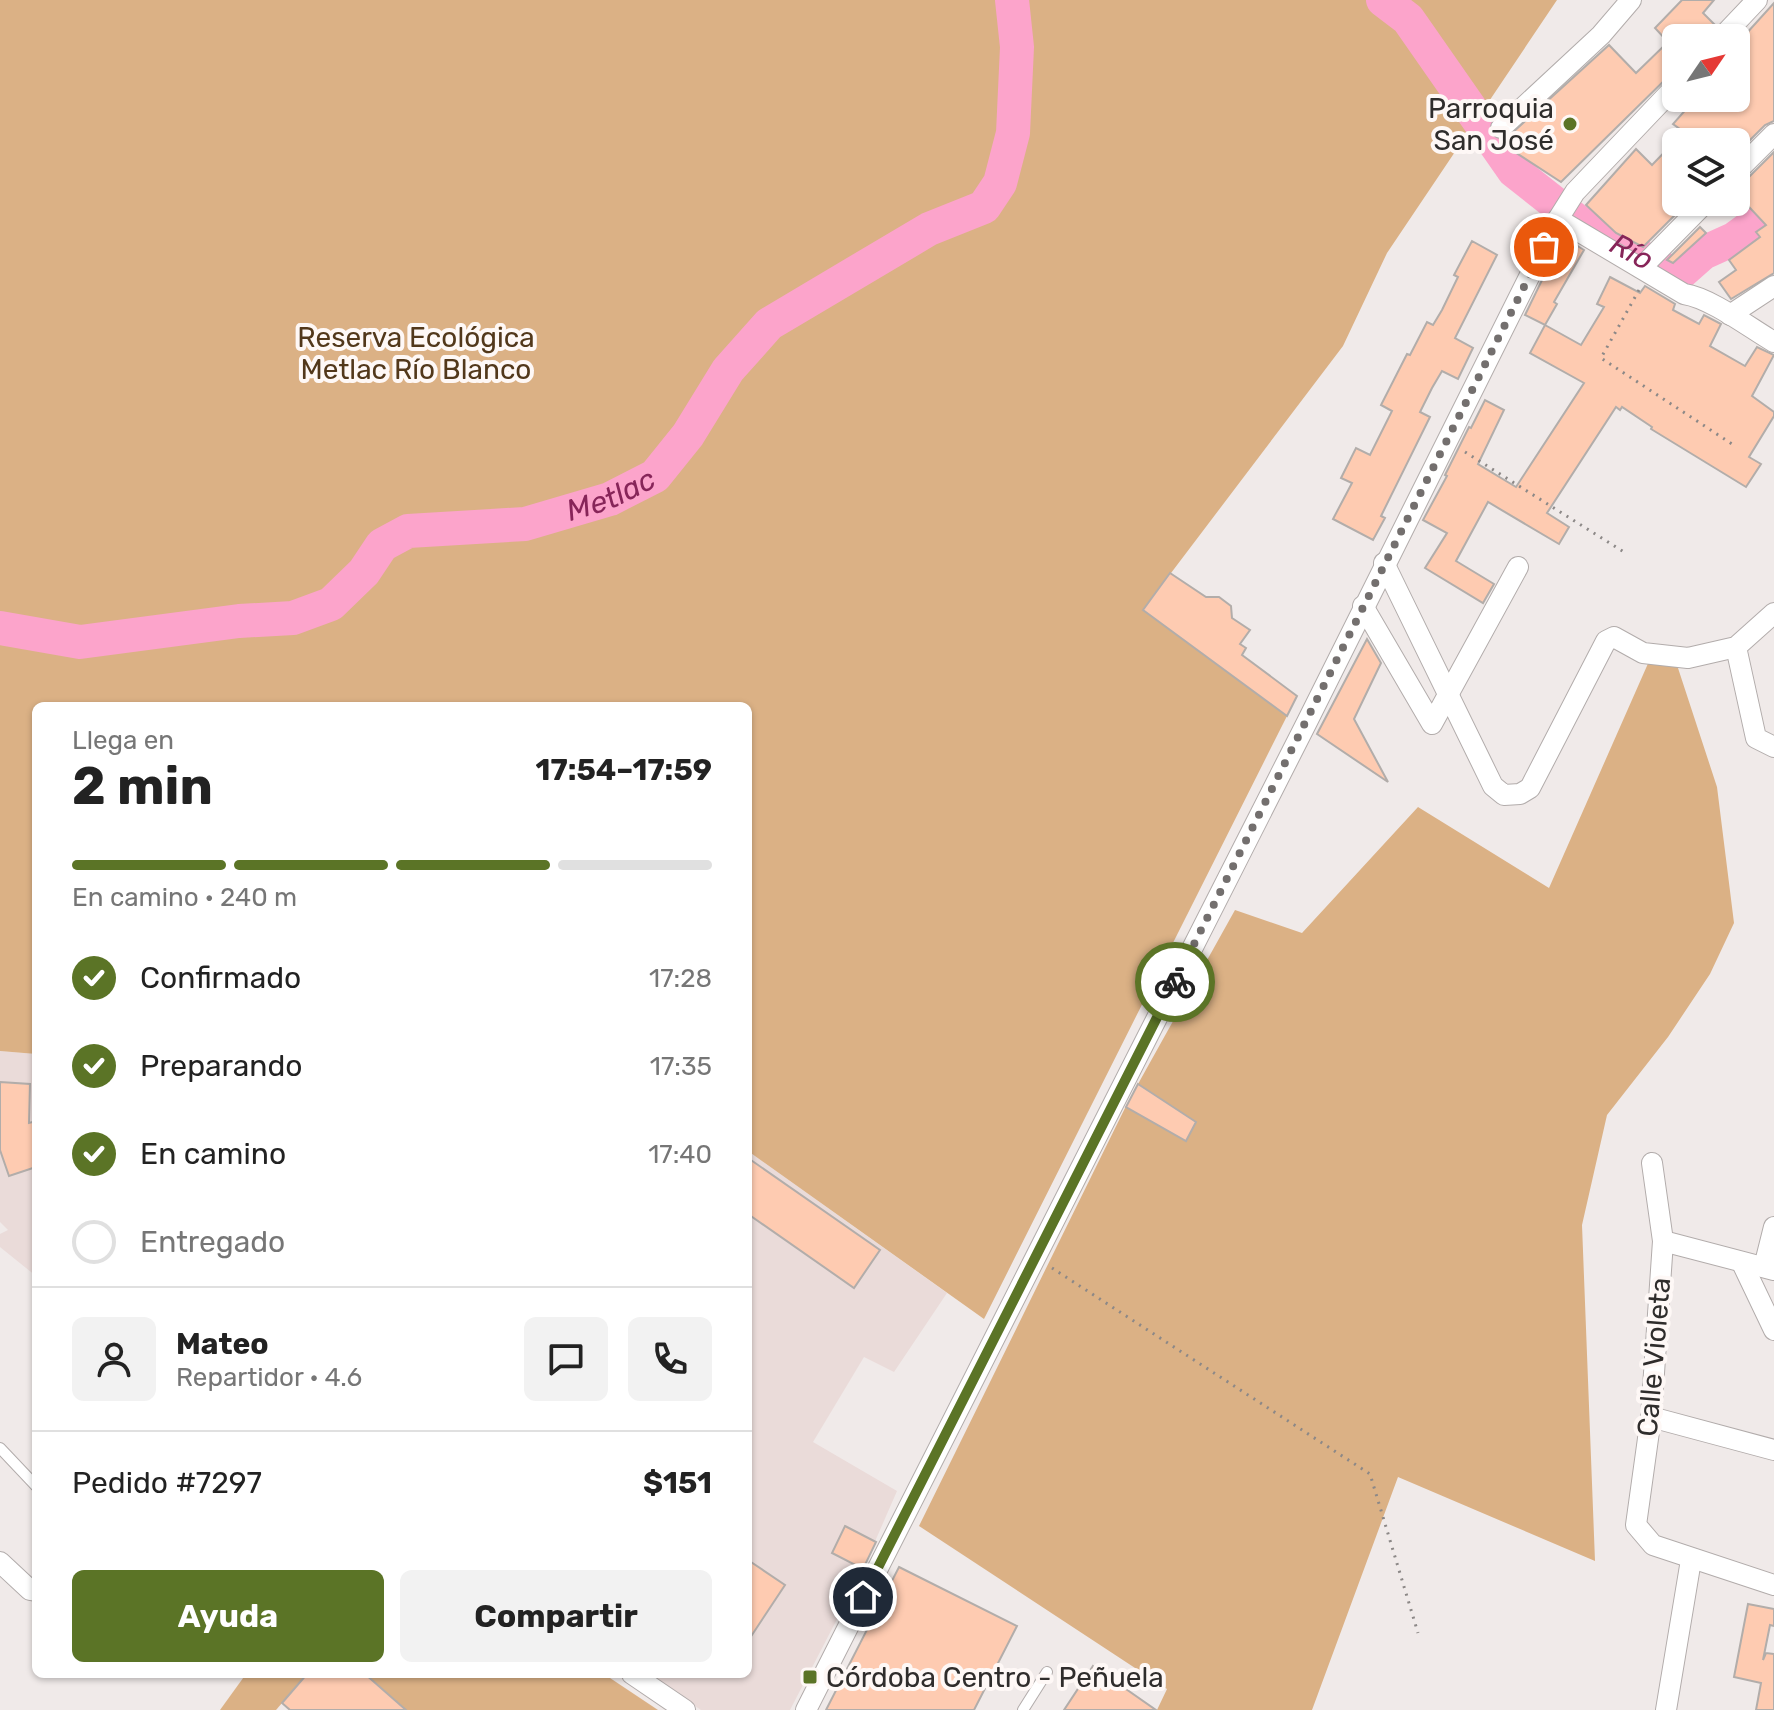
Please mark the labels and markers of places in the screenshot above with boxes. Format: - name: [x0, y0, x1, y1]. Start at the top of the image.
- place label: Parroquia San José: [1428, 92, 1554, 157]
- marker: Parroquia San José: [1561, 115, 1579, 133]
- pin: [1510, 213, 1578, 281]
- pin: [829, 1563, 897, 1631]
- place label: Córdoba Centro - Peñuela: [826, 1661, 1164, 1694]
- marker: Córdoba Centro - Peñuela: [801, 1668, 819, 1686]

